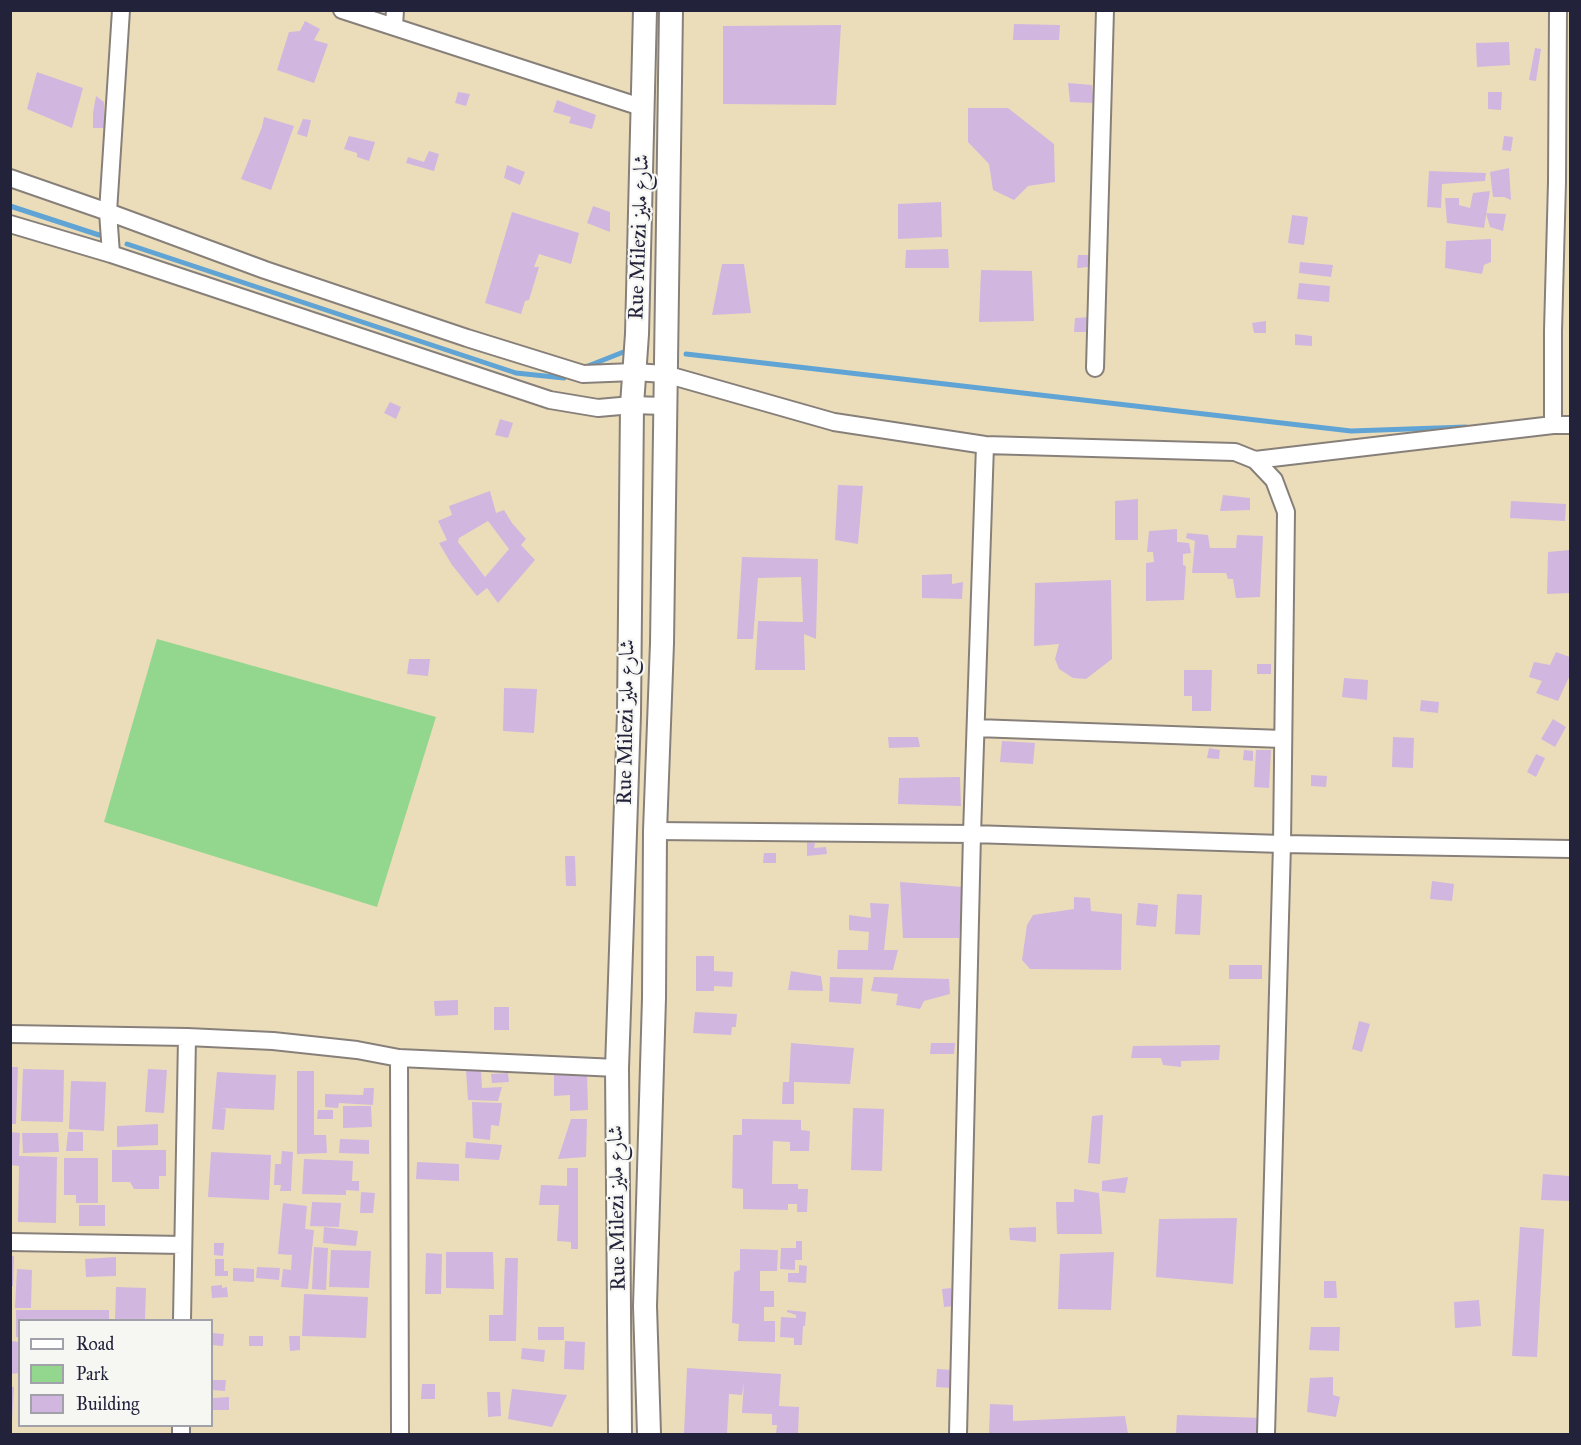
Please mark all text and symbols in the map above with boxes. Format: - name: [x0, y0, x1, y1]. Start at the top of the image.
- street label: Rue Milezi شارع مليز: [625, 154, 655, 320]
- street label: Rue Milezi شارع مليز: [613, 639, 641, 805]
- street label: Rue Milezi شارع مليز: [604, 1125, 632, 1291]
- legend: [18, 1319, 213, 1427]
- text: Road: [76, 1333, 114, 1355]
- text: Park: [76, 1363, 109, 1385]
- text: Building: [76, 1393, 139, 1415]

